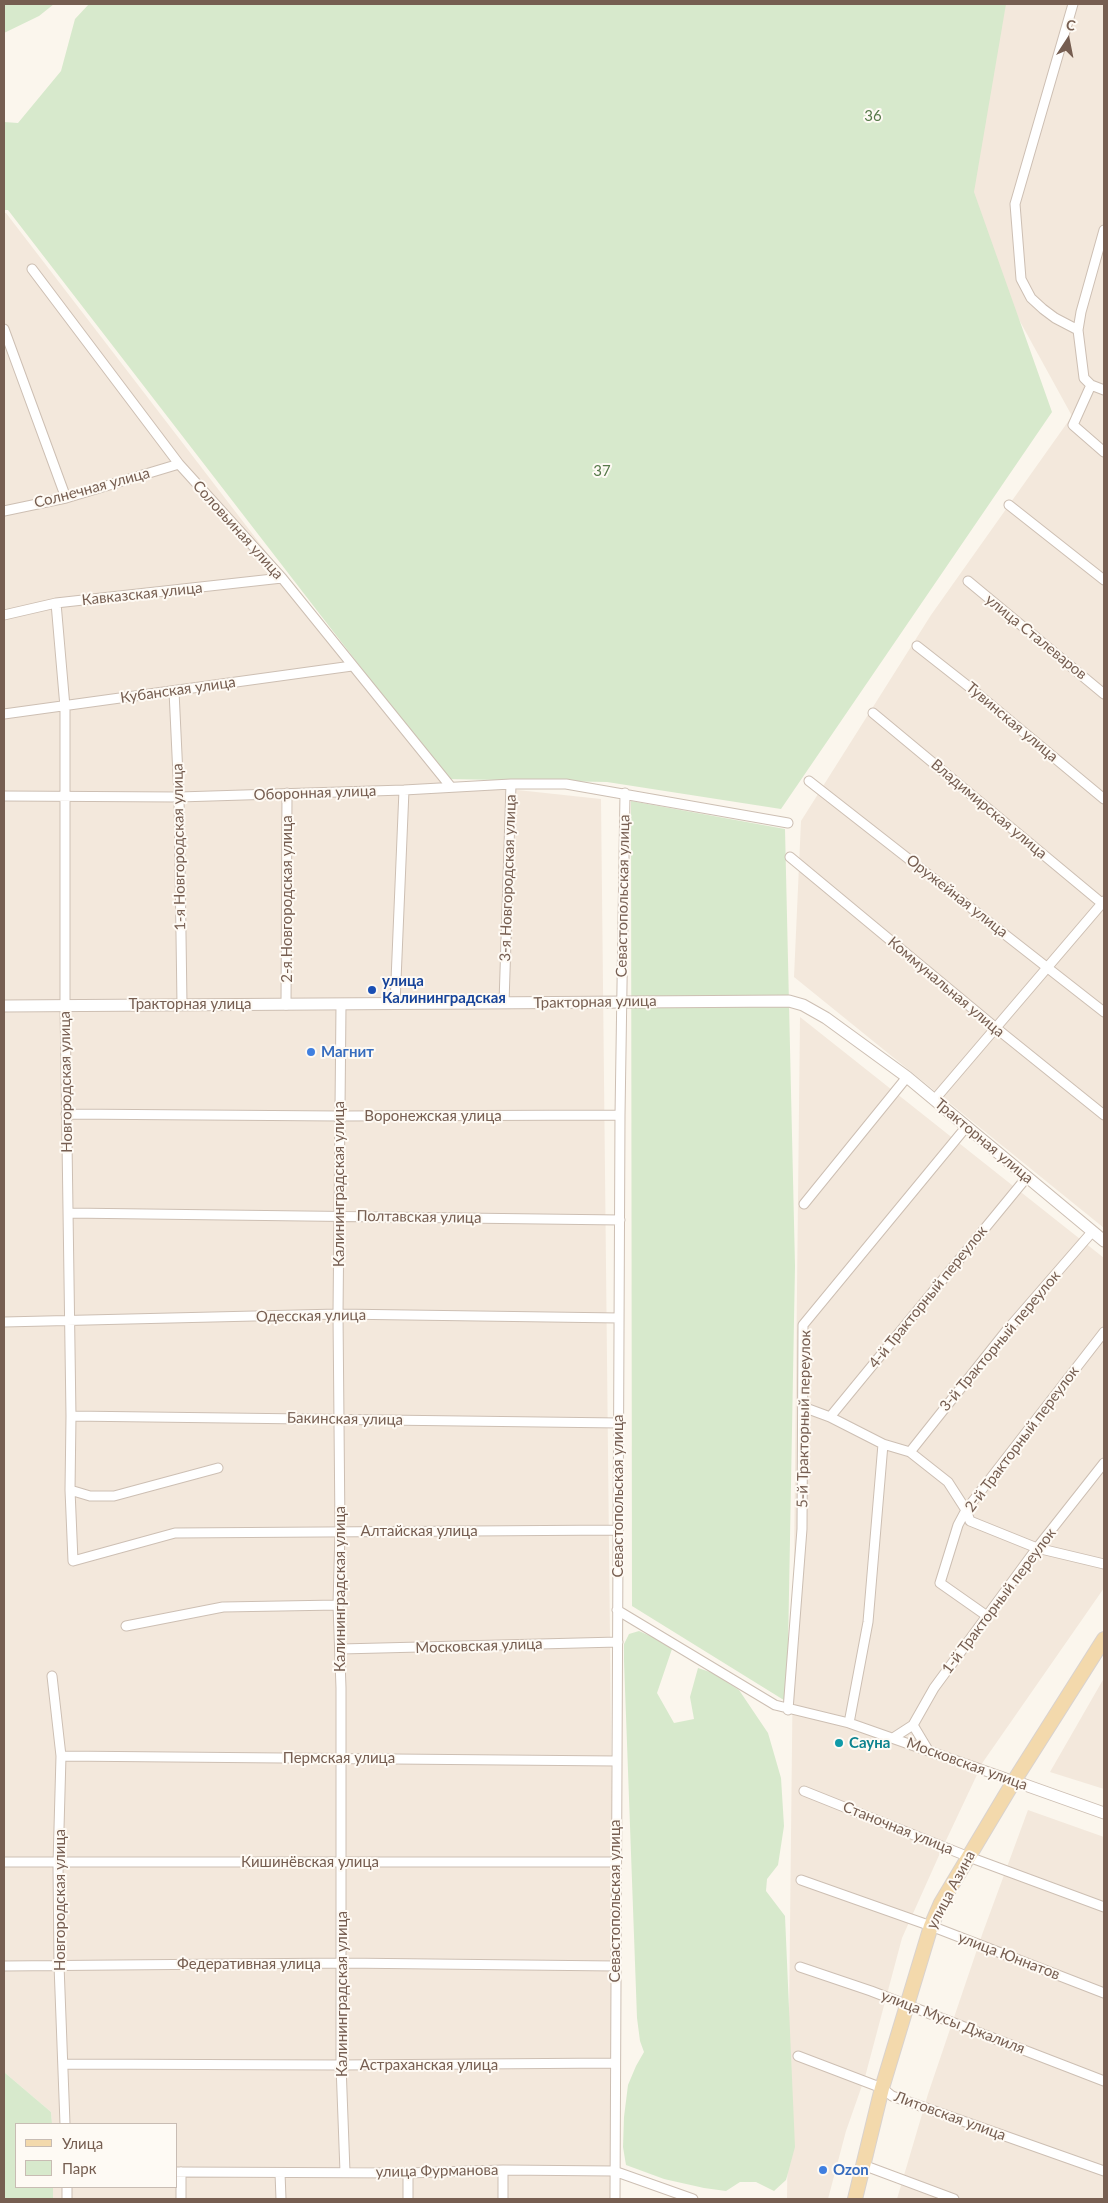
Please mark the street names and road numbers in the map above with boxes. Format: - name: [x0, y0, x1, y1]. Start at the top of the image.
- street label: Солнечная улица: [32, 464, 152, 512]
- street label: Соловьиная улица: [189, 477, 287, 583]
- street label: Кавказская улица: [81, 579, 203, 609]
- street label: улица Сталеваров: [982, 591, 1090, 683]
- street label: Кубанская улица: [119, 673, 237, 707]
- street label: Тувинская улица: [962, 678, 1062, 766]
- street label: Владимирская улица: [927, 755, 1051, 863]
- street label: 1-я Новгородская улица: [169, 763, 189, 931]
- street label: Оборонная улица: [253, 782, 377, 804]
- street label: 3-я Новгородская улица: [496, 794, 520, 962]
- street label: Севастопольская улица: [613, 814, 633, 978]
- street label: 2-я Новгородская улица: [278, 815, 296, 983]
- street label: Оружейная улица: [903, 851, 1011, 941]
- street label: Коммунальная улица: [884, 933, 1008, 1041]
- street label: Тракторная улица: [533, 992, 657, 1012]
- street label: Тракторная улица: [128, 995, 252, 1013]
- street label: Новгородская улица: [56, 1011, 76, 1153]
- street label: Тракторная улица: [931, 1095, 1037, 1187]
- street label: Калининградская улица: [330, 1101, 348, 1267]
- street label: Воронежская улица: [364, 1107, 502, 1125]
- street label: Полтавская улица: [356, 1207, 482, 1227]
- street label: 4-й Тракторный переулок: [865, 1222, 991, 1372]
- street label: 3-й Тракторный переулок: [936, 1267, 1064, 1415]
- street label: Одесская улица: [256, 1306, 366, 1326]
- street label: 5-й Тракторный переулок: [793, 1330, 815, 1508]
- street label: 2-й Тракторный переулок: [961, 1362, 1083, 1516]
- street label: Бакинская улица: [287, 1409, 403, 1429]
- street label: Севастопольская улица: [609, 1415, 627, 1577]
- street label: Калининградская улица: [331, 1506, 349, 1672]
- street label: Алтайская улица: [360, 1522, 478, 1540]
- street label: 1-й Тракторный переулок: [938, 1524, 1060, 1678]
- street label: Московская улица: [415, 1635, 543, 1657]
- street label: Московская улица: [904, 1734, 1030, 1794]
- street label: Пермская улица: [283, 1749, 395, 1767]
- street label: Станочная улица: [840, 1798, 956, 1858]
- street label: Севастопольская улица: [606, 1820, 624, 1982]
- street label: Новгородская улица: [51, 1829, 69, 1971]
- street label: улица Азина: [923, 1848, 979, 1932]
- street label: Кишинёвская улица: [241, 1853, 379, 1871]
- street label: Калининградская улица: [333, 1911, 351, 2077]
- street label: улица Юннатов: [955, 1928, 1063, 1984]
- street label: Федеративная улица: [177, 1955, 321, 1973]
- street label: улица Мусы Джалиля: [879, 1986, 1027, 2058]
- street label: Астраханская улица: [360, 2056, 498, 2074]
- street label: Литовская улица: [892, 2087, 1008, 2145]
- street label: улица Фурманова: [376, 2161, 498, 2181]

